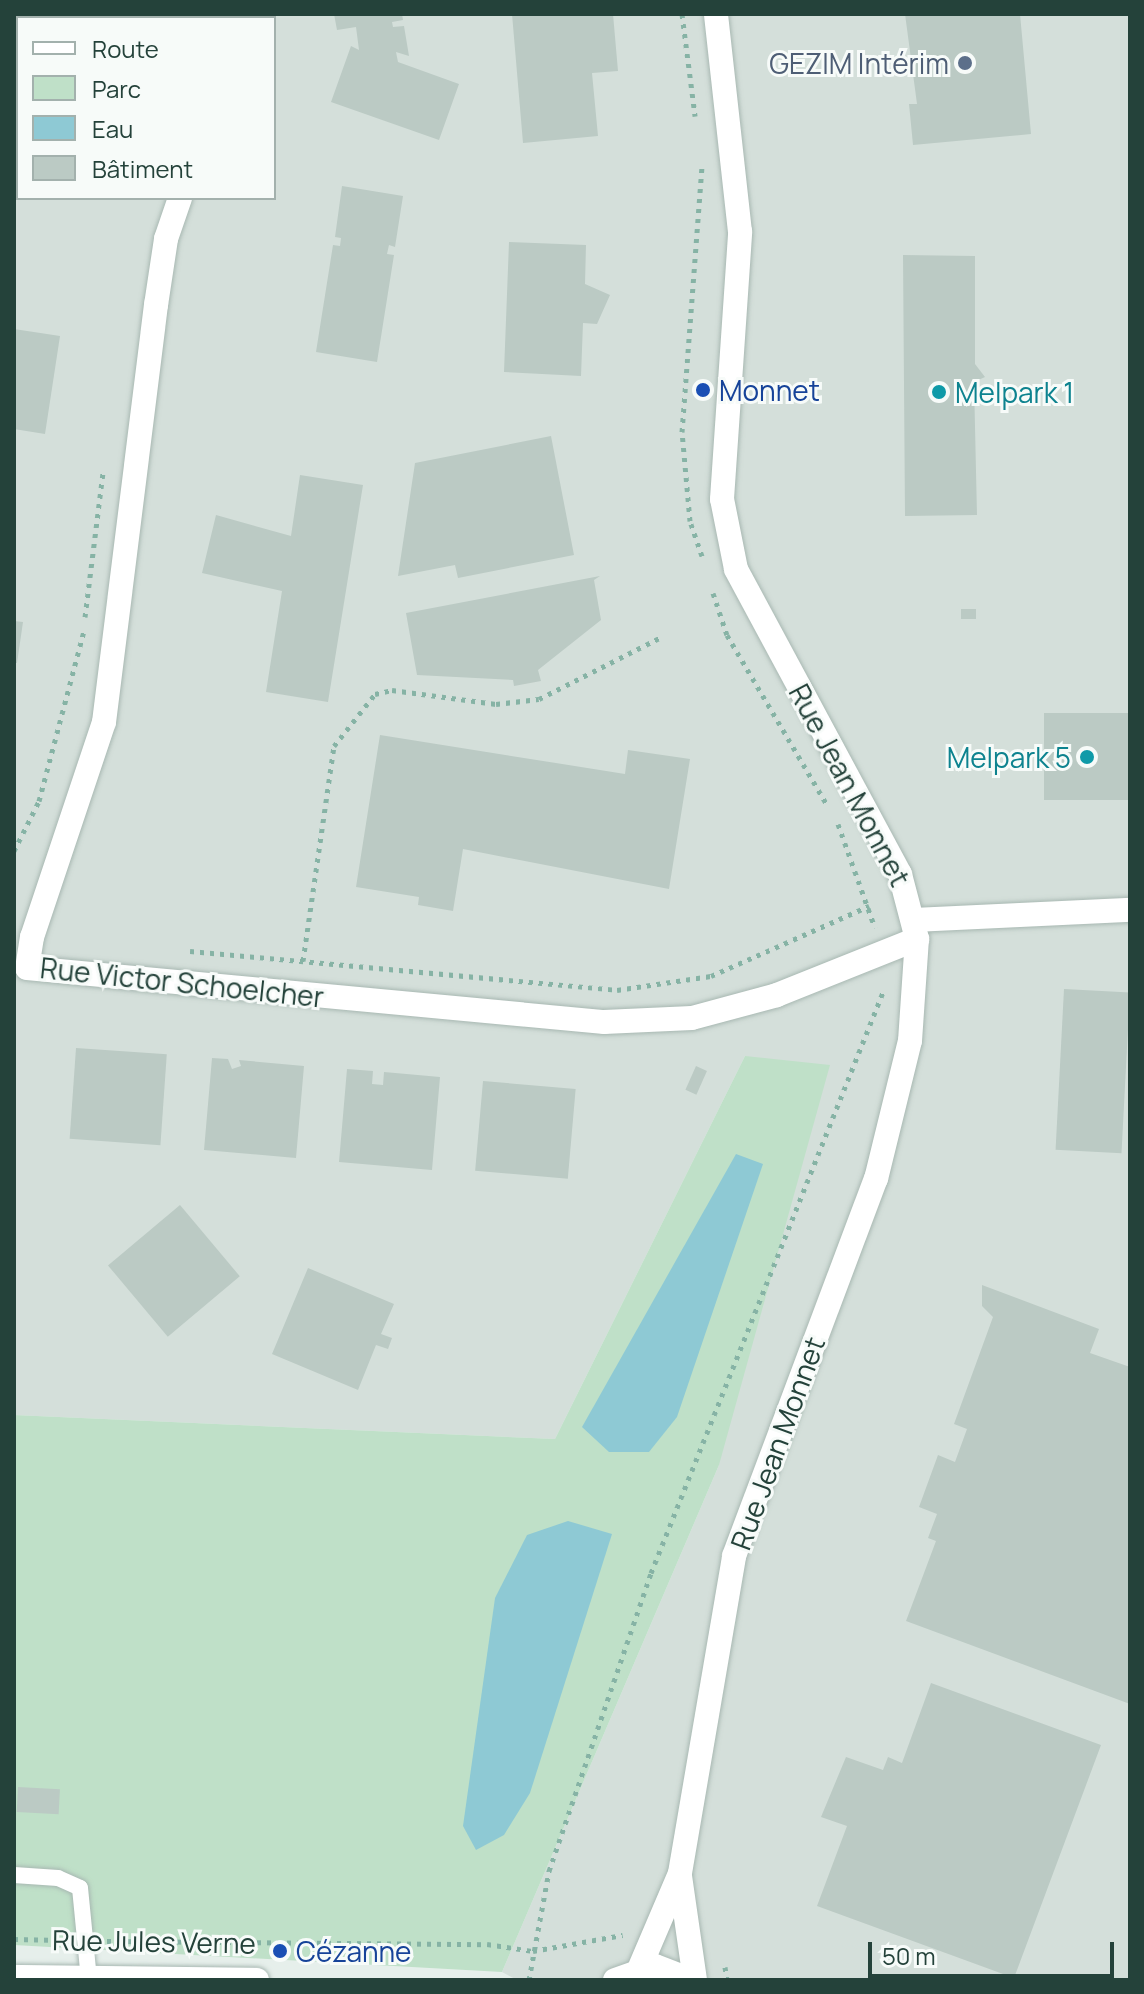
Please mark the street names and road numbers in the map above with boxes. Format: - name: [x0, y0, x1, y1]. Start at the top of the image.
- street label: Rue Jean Monnet: [783, 678, 917, 892]
- street label: Rue Victor Schoelcher: [39, 950, 325, 1014]
- street label: Rue Jean Monnet: [723, 1332, 831, 1554]
- street label: Rue Jules Verne: [52, 1922, 256, 1960]

